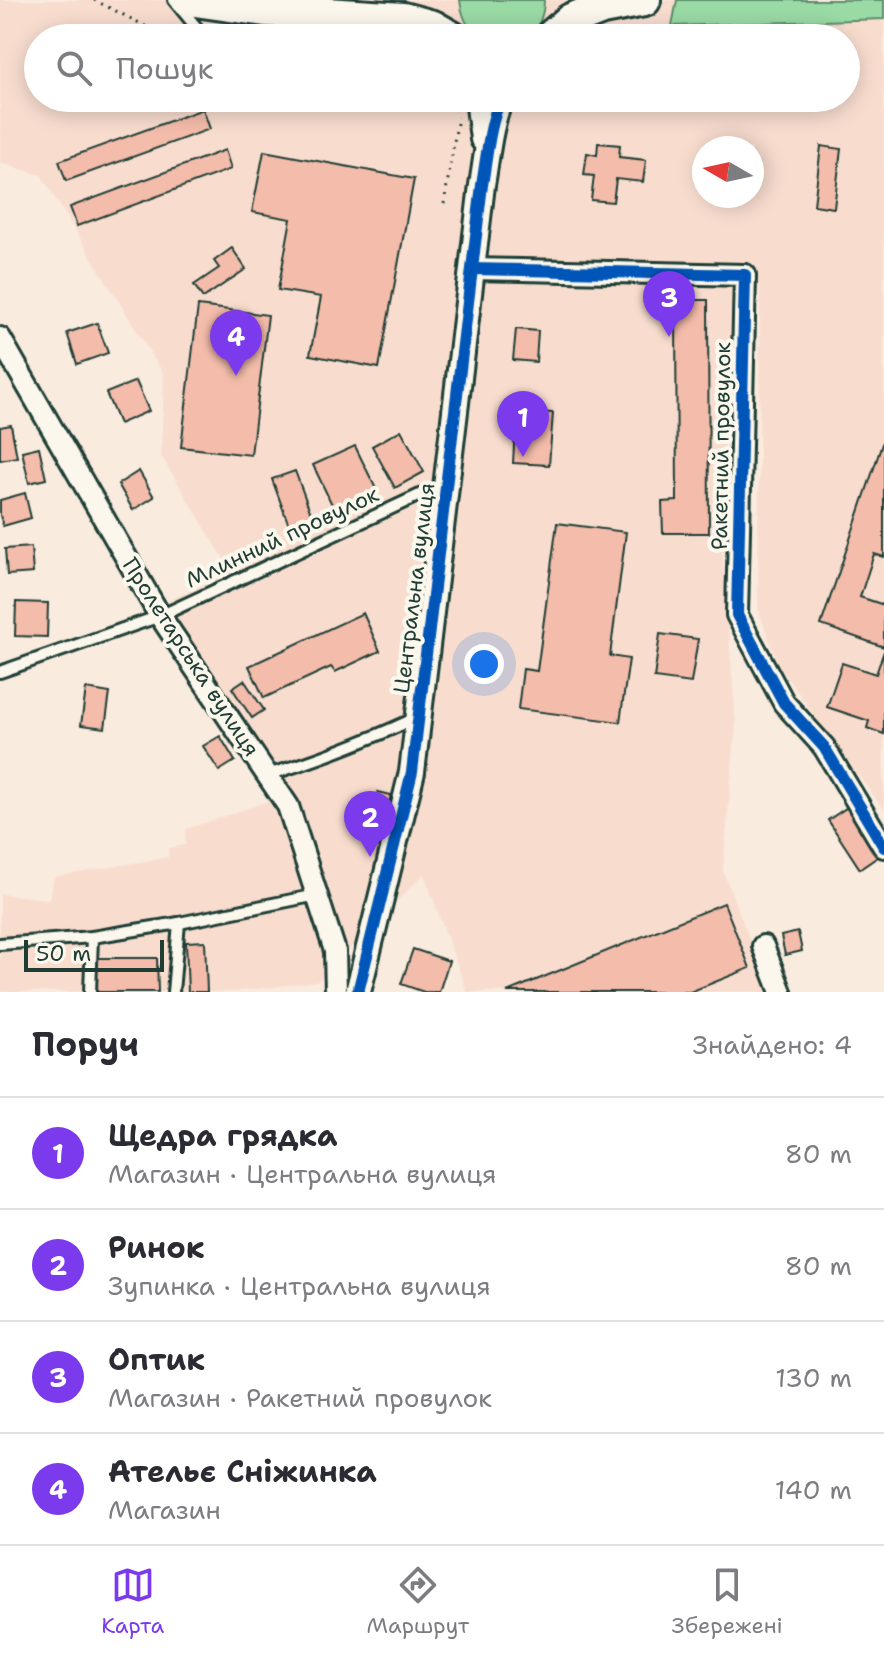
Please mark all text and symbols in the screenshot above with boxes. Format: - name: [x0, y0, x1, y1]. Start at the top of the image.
- search box: [24, 24, 860, 112]
- icon: search: [52, 46, 96, 90]
- text: Пошук: [116, 48, 213, 89]
- north arrow: [692, 136, 764, 208]
- pin: 3: [643, 271, 695, 337]
- pin: 4: [210, 310, 262, 376]
- street label: Ракетний провулок: [705, 341, 737, 550]
- pin: 1: [497, 391, 549, 457]
- street label: Млинний провулок: [181, 479, 384, 594]
- street label: Центральна вулиця: [387, 481, 441, 695]
- street label: Пролетарська вулиця: [116, 552, 266, 762]
- your location: [464, 644, 504, 684]
- pin: 2: [344, 791, 396, 857]
- scale bar: [24, 936, 164, 972]
- text: 50 m: [36, 939, 91, 968]
- text: Поруч: [32, 1021, 139, 1067]
- text: Знайдено: 4: [693, 1027, 852, 1062]
- text: Щедра грядка: [108, 1115, 338, 1156]
- text: 1: [52, 1136, 64, 1171]
- text: 80 m: [785, 1136, 852, 1171]
- text: Магазин · Центральна вулиця: [108, 1156, 497, 1191]
- text: Ринок: [108, 1227, 205, 1268]
- text: 2: [49, 1248, 67, 1283]
- text: 80 m: [785, 1248, 852, 1283]
- text: Зупинка · Центральна вулиця: [108, 1268, 491, 1303]
- text: Оптик: [108, 1339, 205, 1380]
- text: 3: [49, 1360, 67, 1395]
- text: 130 m: [775, 1360, 852, 1395]
- text: Магазин · Ракетний провулок: [108, 1380, 492, 1415]
- text: Ательє Сніжинка: [108, 1451, 377, 1492]
- text: 4: [49, 1472, 67, 1507]
- text: 140 m: [775, 1472, 852, 1507]
- text: Магазин: [108, 1492, 221, 1527]
- tab: Карта: [101, 1563, 164, 1640]
- tab: Маршрут: [366, 1563, 469, 1640]
- tab: Збережені: [671, 1563, 783, 1640]

